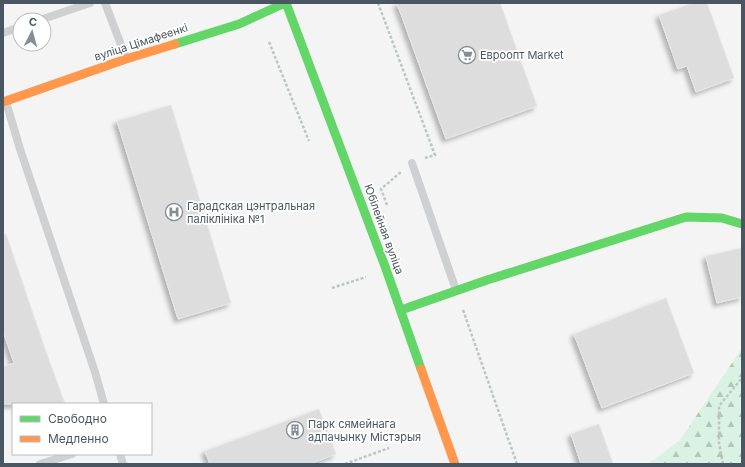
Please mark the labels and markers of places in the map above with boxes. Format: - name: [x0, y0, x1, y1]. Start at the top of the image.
- supermarket icon: Евроопт Market: [457, 45, 477, 65]
- place label: Евроопт Market: [480, 48, 564, 62]
- place label: Гарадская цэнтральная паліклініка №1: [187, 199, 315, 226]
- hospital icon: Гарадская цэнтральная паліклініка №1: [164, 202, 184, 222]
- place label: Парк сямейнага адпачынку Містэрыя: [308, 417, 421, 444]
- building icon: Парк сямейнага адпачынку Містэрыя: [285, 420, 305, 440]

